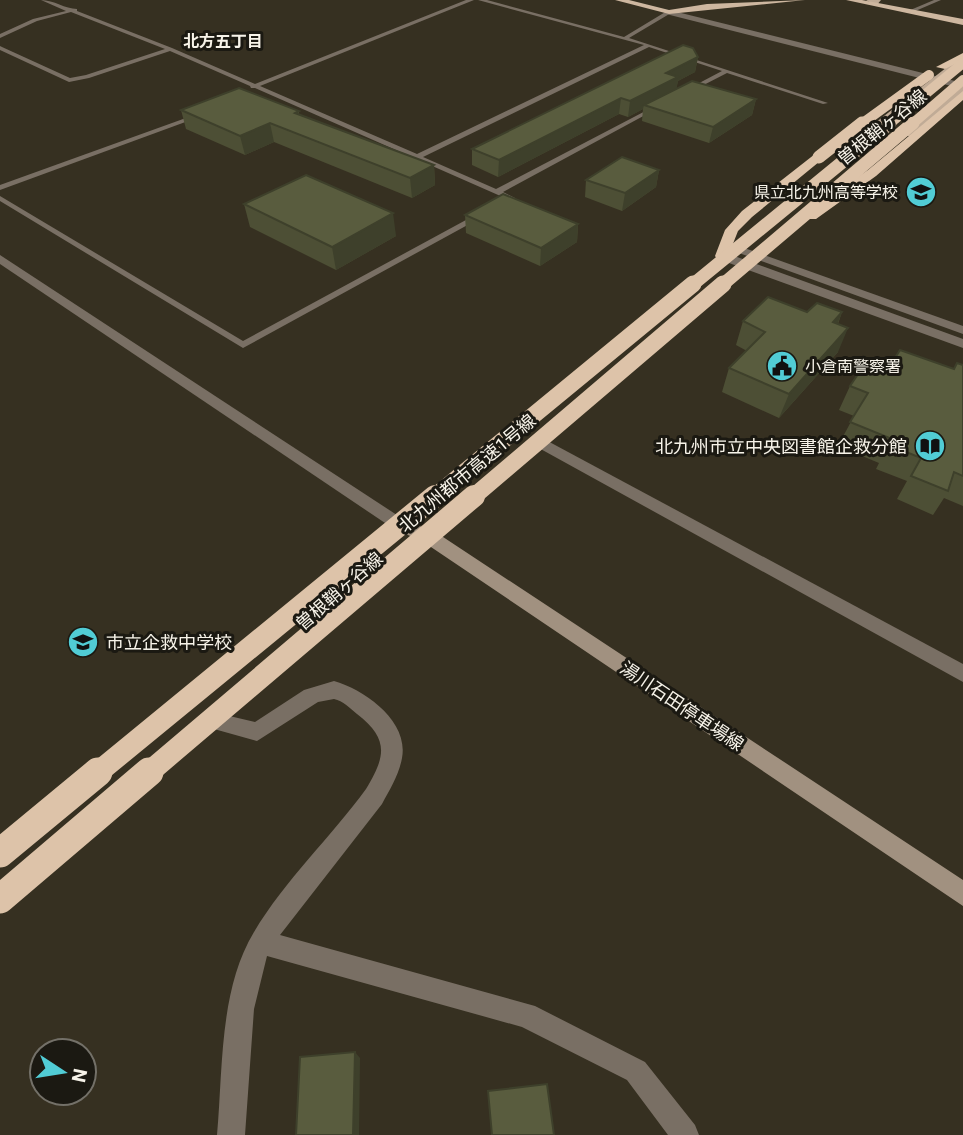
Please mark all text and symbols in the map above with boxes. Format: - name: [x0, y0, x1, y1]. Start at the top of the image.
- district label: 北方五丁目: [183, 32, 263, 51]
- street label: 曽根鞘ヶ谷線: [833, 85, 931, 169]
- school or university icon: 県立北九州高等学校: [904, 175, 938, 209]
- place label: 県立北九州高等学校: [754, 183, 898, 202]
- public building icon: 小倉南警察署: [765, 349, 799, 383]
- place label: 小倉南警察署: [805, 357, 901, 376]
- street label: 北九州都市高速1号線: [394, 410, 540, 536]
- library icon: 北九州市立中央図書館企救分館: [913, 429, 947, 463]
- place label: 北九州市立中央図書館企救分館: [655, 436, 907, 457]
- street label: 曽根鞘ヶ谷線: [291, 548, 387, 634]
- school or university icon: 市立企救中学校: [66, 625, 100, 659]
- place label: 市立企救中学校: [106, 632, 232, 653]
- street label: 湯川石田停車場線: [616, 657, 748, 755]
- north arrow: [28, 1037, 98, 1107]
- text: N: [66, 1066, 92, 1084]

